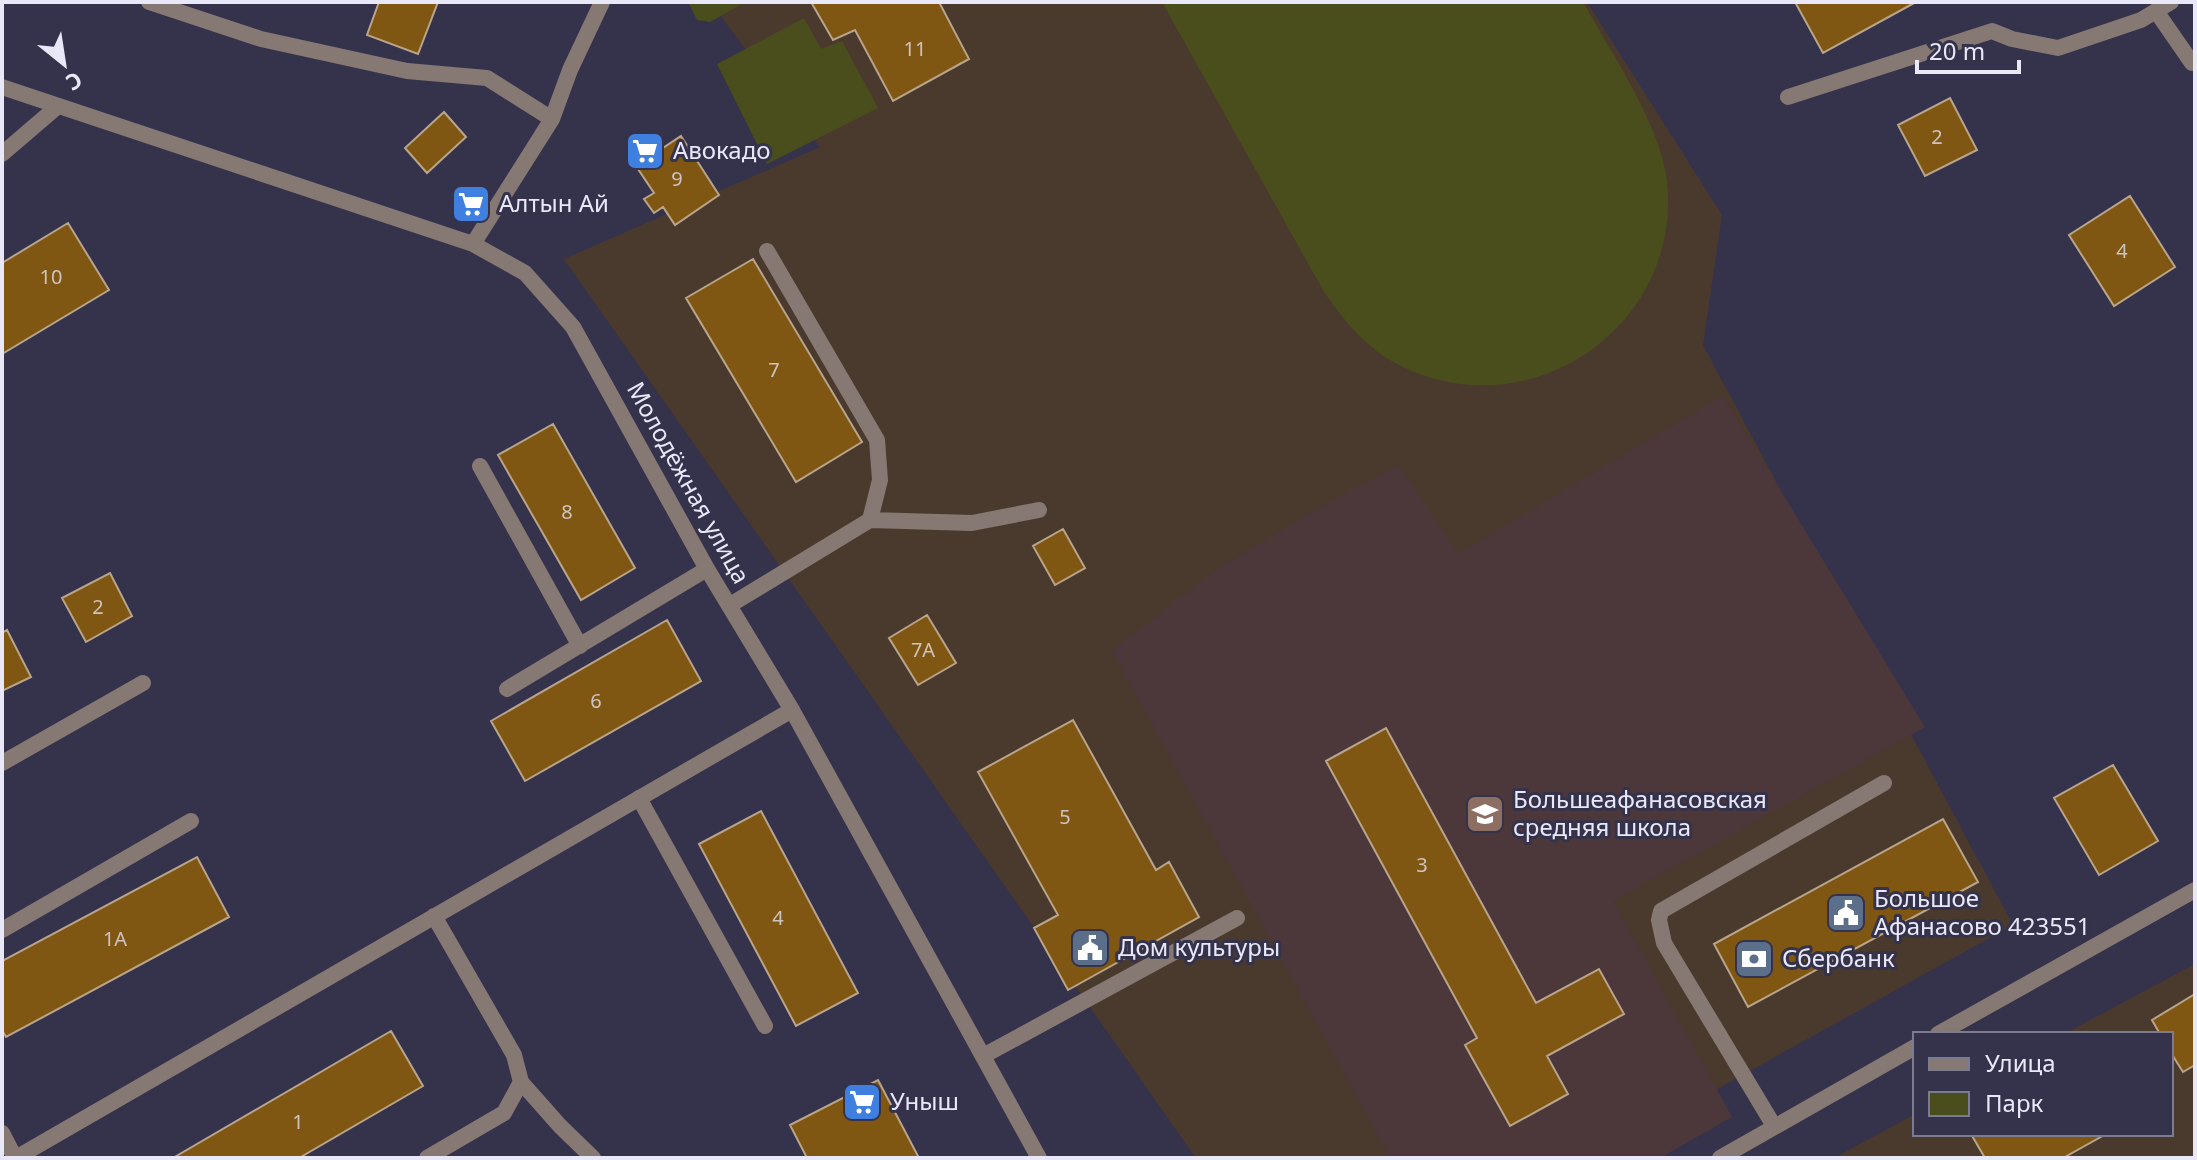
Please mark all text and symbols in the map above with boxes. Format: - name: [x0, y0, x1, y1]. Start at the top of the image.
- north arrow: [24, 24, 104, 104]
- scale bar: [1917, 24, 2019, 74]
- text: 20 m: [1929, 34, 1985, 67]
- house number: 11: [904, 35, 926, 62]
- text: С: [61, 66, 88, 99]
- house number: 2: [1931, 123, 1943, 150]
- supermarket icon: Авокадо: [624, 130, 666, 172]
- place label: Авокадо: [673, 133, 771, 166]
- house number: 9: [671, 165, 683, 192]
- supermarket icon: Алтын Ай: [450, 183, 492, 225]
- place label: Алтын Ай: [499, 186, 609, 219]
- house number: 4: [2116, 237, 2128, 264]
- house number: 10: [40, 263, 62, 290]
- house number: 7: [768, 356, 780, 383]
- street label: Молодёжная улица: [620, 375, 758, 589]
- house number: 8: [561, 498, 573, 525]
- house number: 2: [92, 593, 104, 620]
- house number: 7А: [911, 636, 935, 663]
- house number: 6: [590, 687, 602, 714]
- place label: Большеафанасовская средняя школа: [1513, 782, 1767, 843]
- school or university icon: Большеафанасовская средняя школа: [1464, 793, 1506, 835]
- house number: 5: [1059, 803, 1071, 830]
- house number: 3: [1416, 851, 1428, 878]
- place label: Большое Афанасово 423551: [1874, 881, 2090, 942]
- public building icon: Большое Афанасово 423551: [1825, 892, 1867, 934]
- house number: 4: [772, 904, 784, 931]
- house number: 1А: [103, 925, 127, 952]
- public building icon: Дом культуры: [1069, 927, 1111, 969]
- place label: Дом культуры: [1118, 930, 1280, 963]
- bank icon: Сбербанк: [1733, 938, 1775, 980]
- place label: Сбербанк: [1782, 941, 1895, 974]
- legend: [1913, 1032, 2173, 1136]
- text: Улица: [1985, 1046, 2056, 1079]
- supermarket icon: Уныш: [841, 1081, 883, 1123]
- place label: Уныш: [890, 1084, 959, 1117]
- text: Парк: [1985, 1086, 2044, 1119]
- house number: 1: [292, 1108, 304, 1135]

